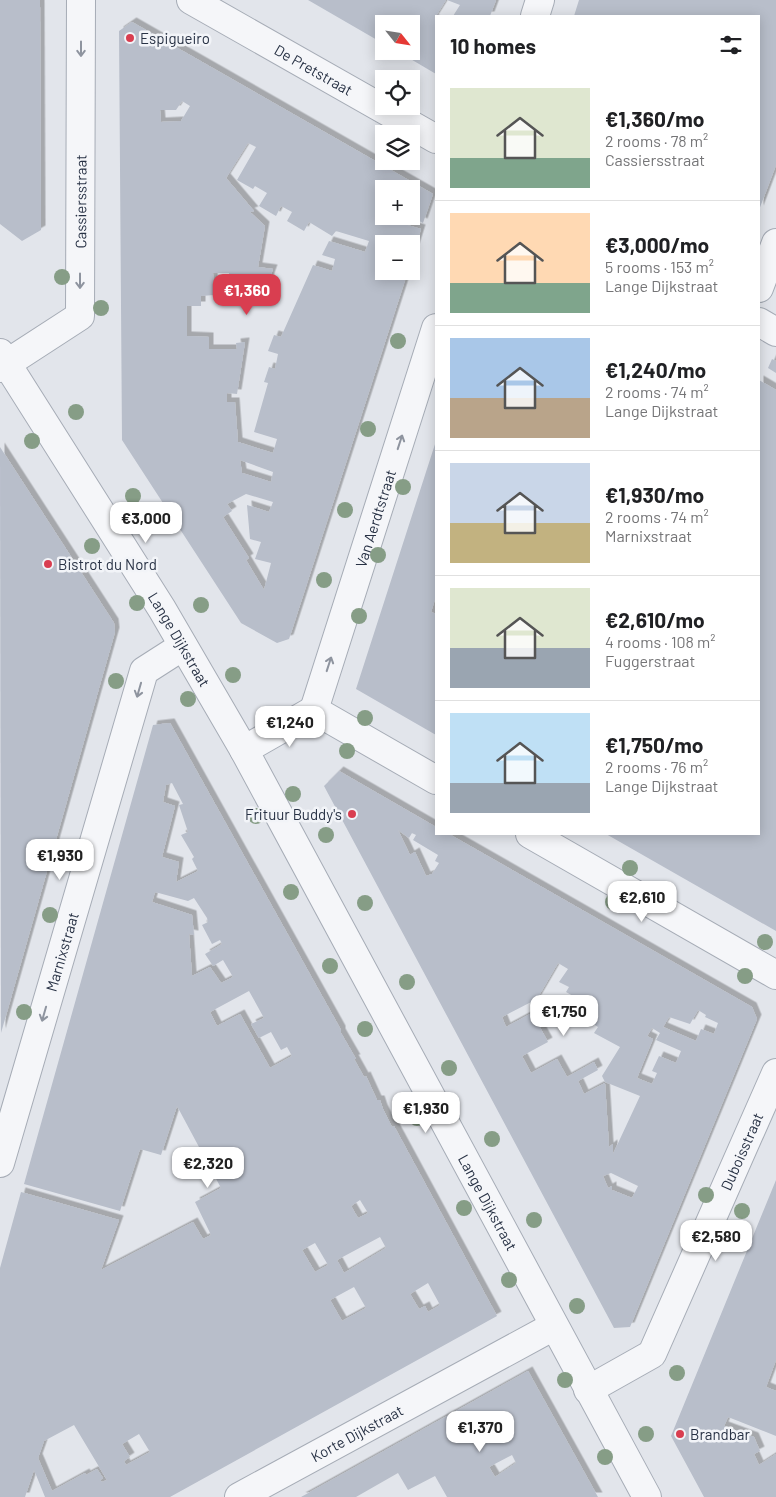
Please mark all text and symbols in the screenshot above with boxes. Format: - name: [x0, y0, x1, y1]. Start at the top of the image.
- north arrow: [375, 15, 420, 60]
- map controls: [375, 15, 420, 280]
- place label: Espigueiro: [140, 29, 210, 47]
- icon: filters: [717, 31, 745, 59]
- marker: Espigueiro: [124, 32, 136, 44]
- text: 10 homes: [450, 33, 536, 58]
- one-way arrow: [76, 40, 86, 56]
- street label: De Pretstraat: [271, 40, 356, 99]
- button: locate: [375, 70, 420, 115]
- text: €1,360/mo: [605, 106, 704, 131]
- icon: home: [490, 108, 550, 168]
- button: layers: [375, 125, 420, 170]
- text: 2 rooms · 78 m²: [605, 131, 708, 150]
- text: Cassiersstraat: [605, 150, 705, 169]
- street label: Cassiersstraat: [71, 154, 90, 248]
- button: +: [375, 180, 420, 225]
- text: €3,000/mo: [605, 232, 709, 257]
- icon: home: [490, 233, 550, 293]
- button: −: [375, 235, 420, 280]
- text: 5 rooms · 153 m²: [605, 257, 714, 276]
- one-way arrow: [75, 272, 85, 289]
- pin: €1,360: [206, 274, 288, 316]
- text: Lange Dijkstraat: [605, 276, 718, 295]
- text: €1,360: [224, 280, 270, 299]
- text: €1,240/mo: [605, 357, 706, 382]
- icon: home: [490, 358, 550, 418]
- text: 2 rooms · 74 m²: [605, 382, 709, 401]
- text: Lange Dijkstraat: [605, 401, 718, 420]
- one-way arrow: [395, 434, 405, 450]
- street label: Van Aerdtstraat: [351, 467, 399, 570]
- text: €1,930/mo: [605, 482, 704, 507]
- icon: home: [490, 483, 550, 543]
- pin: €3,000: [105, 502, 187, 544]
- text: 2 rooms · 74 m²: [605, 507, 709, 526]
- text: €3,000: [121, 508, 171, 527]
- text: Marnixstraat: [605, 526, 692, 545]
- place label: Bistrot du Nord: [58, 555, 157, 573]
- marker: Bistrot du Nord: [42, 558, 54, 570]
- street label: Lange Dijkstraat: [145, 589, 214, 690]
- text: €2,610/mo: [605, 607, 705, 632]
- icon: home: [490, 608, 550, 668]
- text: 4 rooms · 108 m²: [605, 632, 716, 651]
- text: Fuggerstraat: [605, 651, 695, 670]
- one-way arrow: [325, 656, 334, 672]
- one-way arrow: [133, 681, 143, 697]
- pin: €1,240: [249, 706, 331, 748]
- text: €1,240: [266, 712, 314, 731]
- text: €1,750/mo: [605, 732, 704, 757]
- icon: home: [490, 733, 550, 793]
- text: 2 rooms · 76 m²: [605, 757, 708, 776]
- text: Lange Dijkstraat: [605, 776, 718, 795]
- place label: Frituur Buddy's: [245, 805, 342, 823]
- marker: Frituur Buddy's: [346, 808, 358, 820]
- pin: €1,930: [19, 838, 101, 881]
- text: €1,930: [37, 845, 83, 864]
- pin: €2,610: [601, 880, 683, 923]
- text: €2,610: [619, 887, 665, 906]
- street label: Marnixstraat: [42, 910, 82, 994]
- pin: €1,750: [523, 994, 605, 1037]
- text: €1,750: [541, 1001, 587, 1020]
- one-way arrow: [38, 1005, 48, 1021]
- pin: €1,930: [385, 1092, 467, 1134]
- text: €1,930: [403, 1098, 449, 1117]
- street label: Duboisstraat: [716, 1110, 766, 1193]
- pin: €2,320: [167, 1146, 249, 1189]
- street label: Lange Dijkstraat: [455, 1151, 521, 1253]
- text: €2,320: [183, 1153, 233, 1172]
- pin: €2,580: [675, 1220, 757, 1262]
- text: €2,580: [691, 1226, 741, 1245]
- street label: Korte Dijkstraat: [308, 1401, 406, 1465]
- pin: €1,370: [439, 1410, 521, 1453]
- text: €1,370: [457, 1417, 503, 1436]
- place label: Brandbar: [690, 1425, 751, 1443]
- marker: Brandbar: [674, 1428, 686, 1440]

